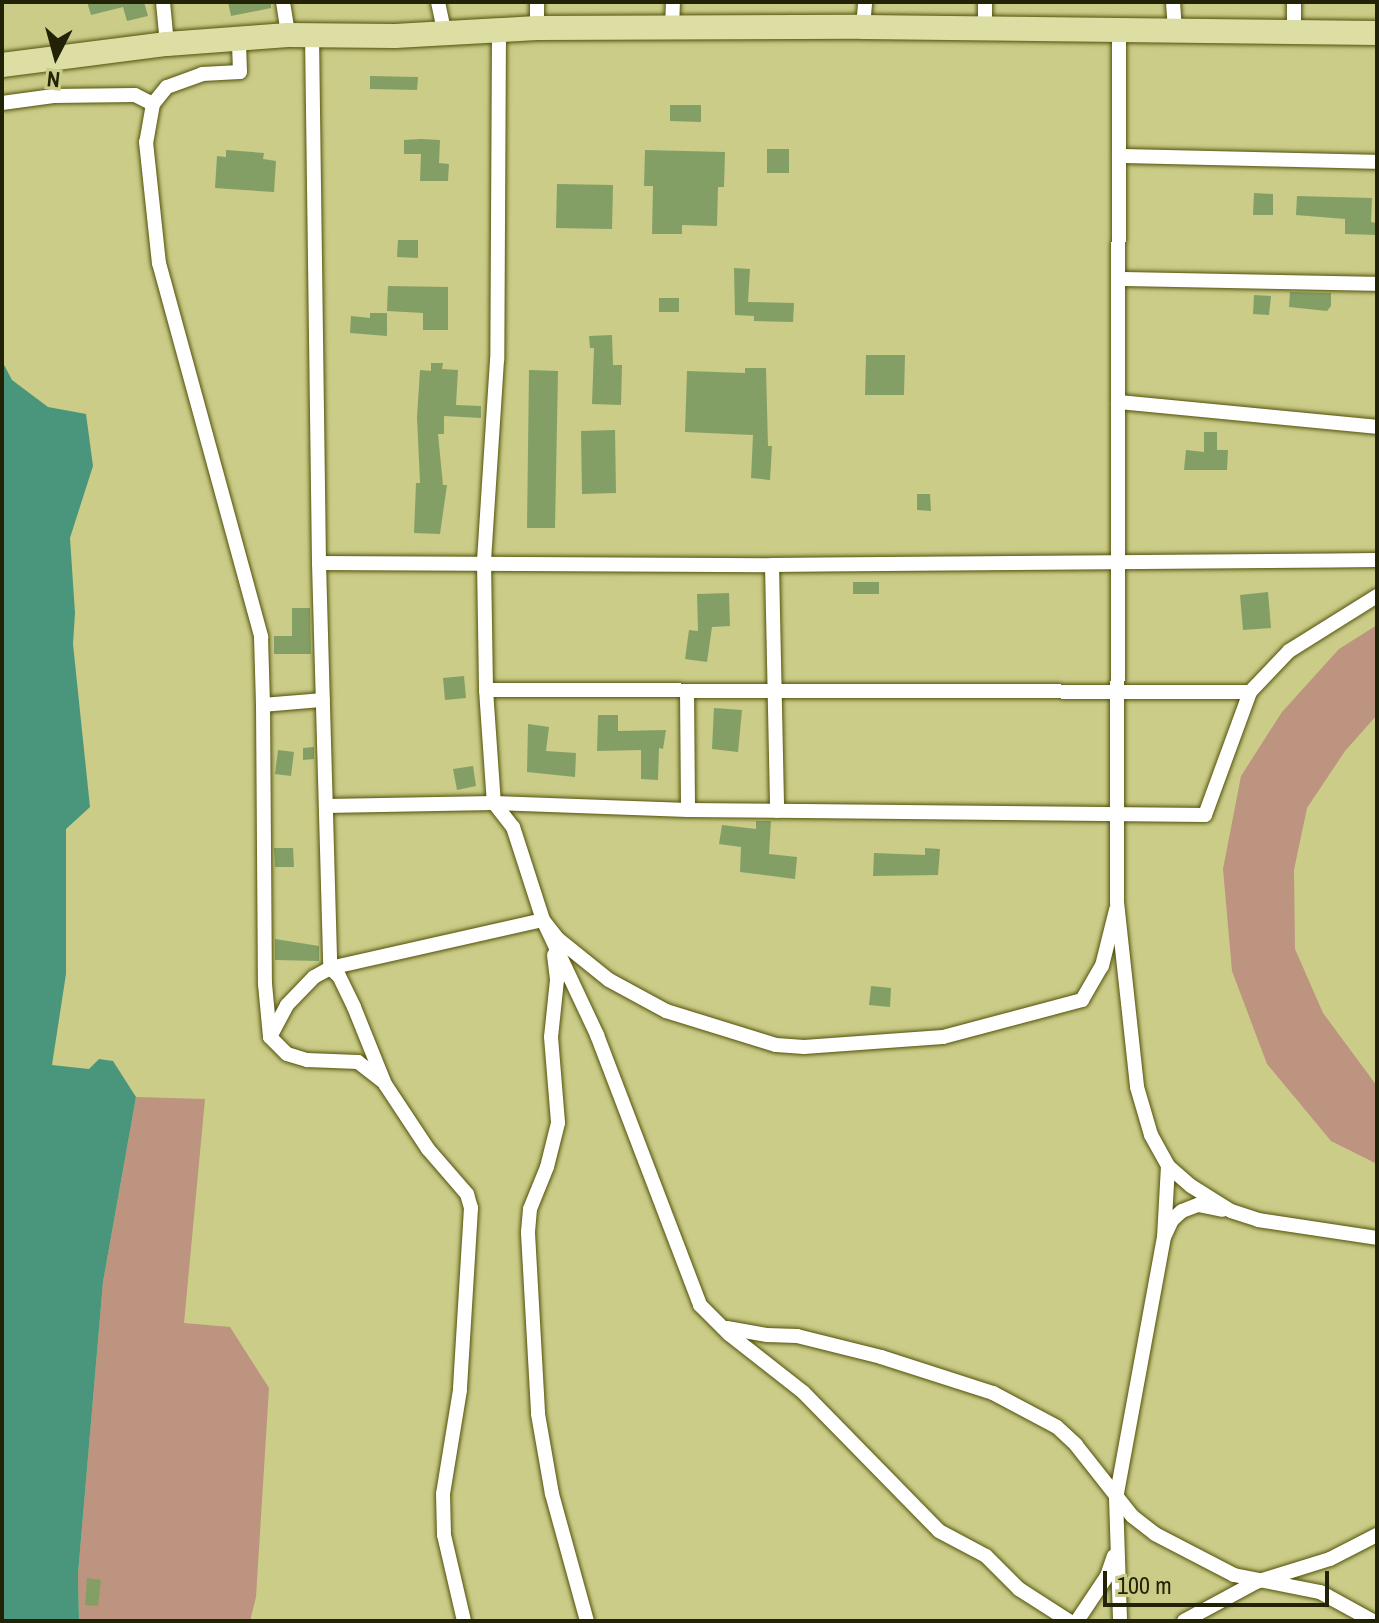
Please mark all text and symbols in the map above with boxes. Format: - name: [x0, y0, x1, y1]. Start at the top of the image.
- north arrow: [16, 16, 96, 96]
- text: N: [45, 64, 62, 95]
- scale bar: [1107, 1555, 1333, 1605]
- text: 100 m: [1117, 1569, 1172, 1601]

